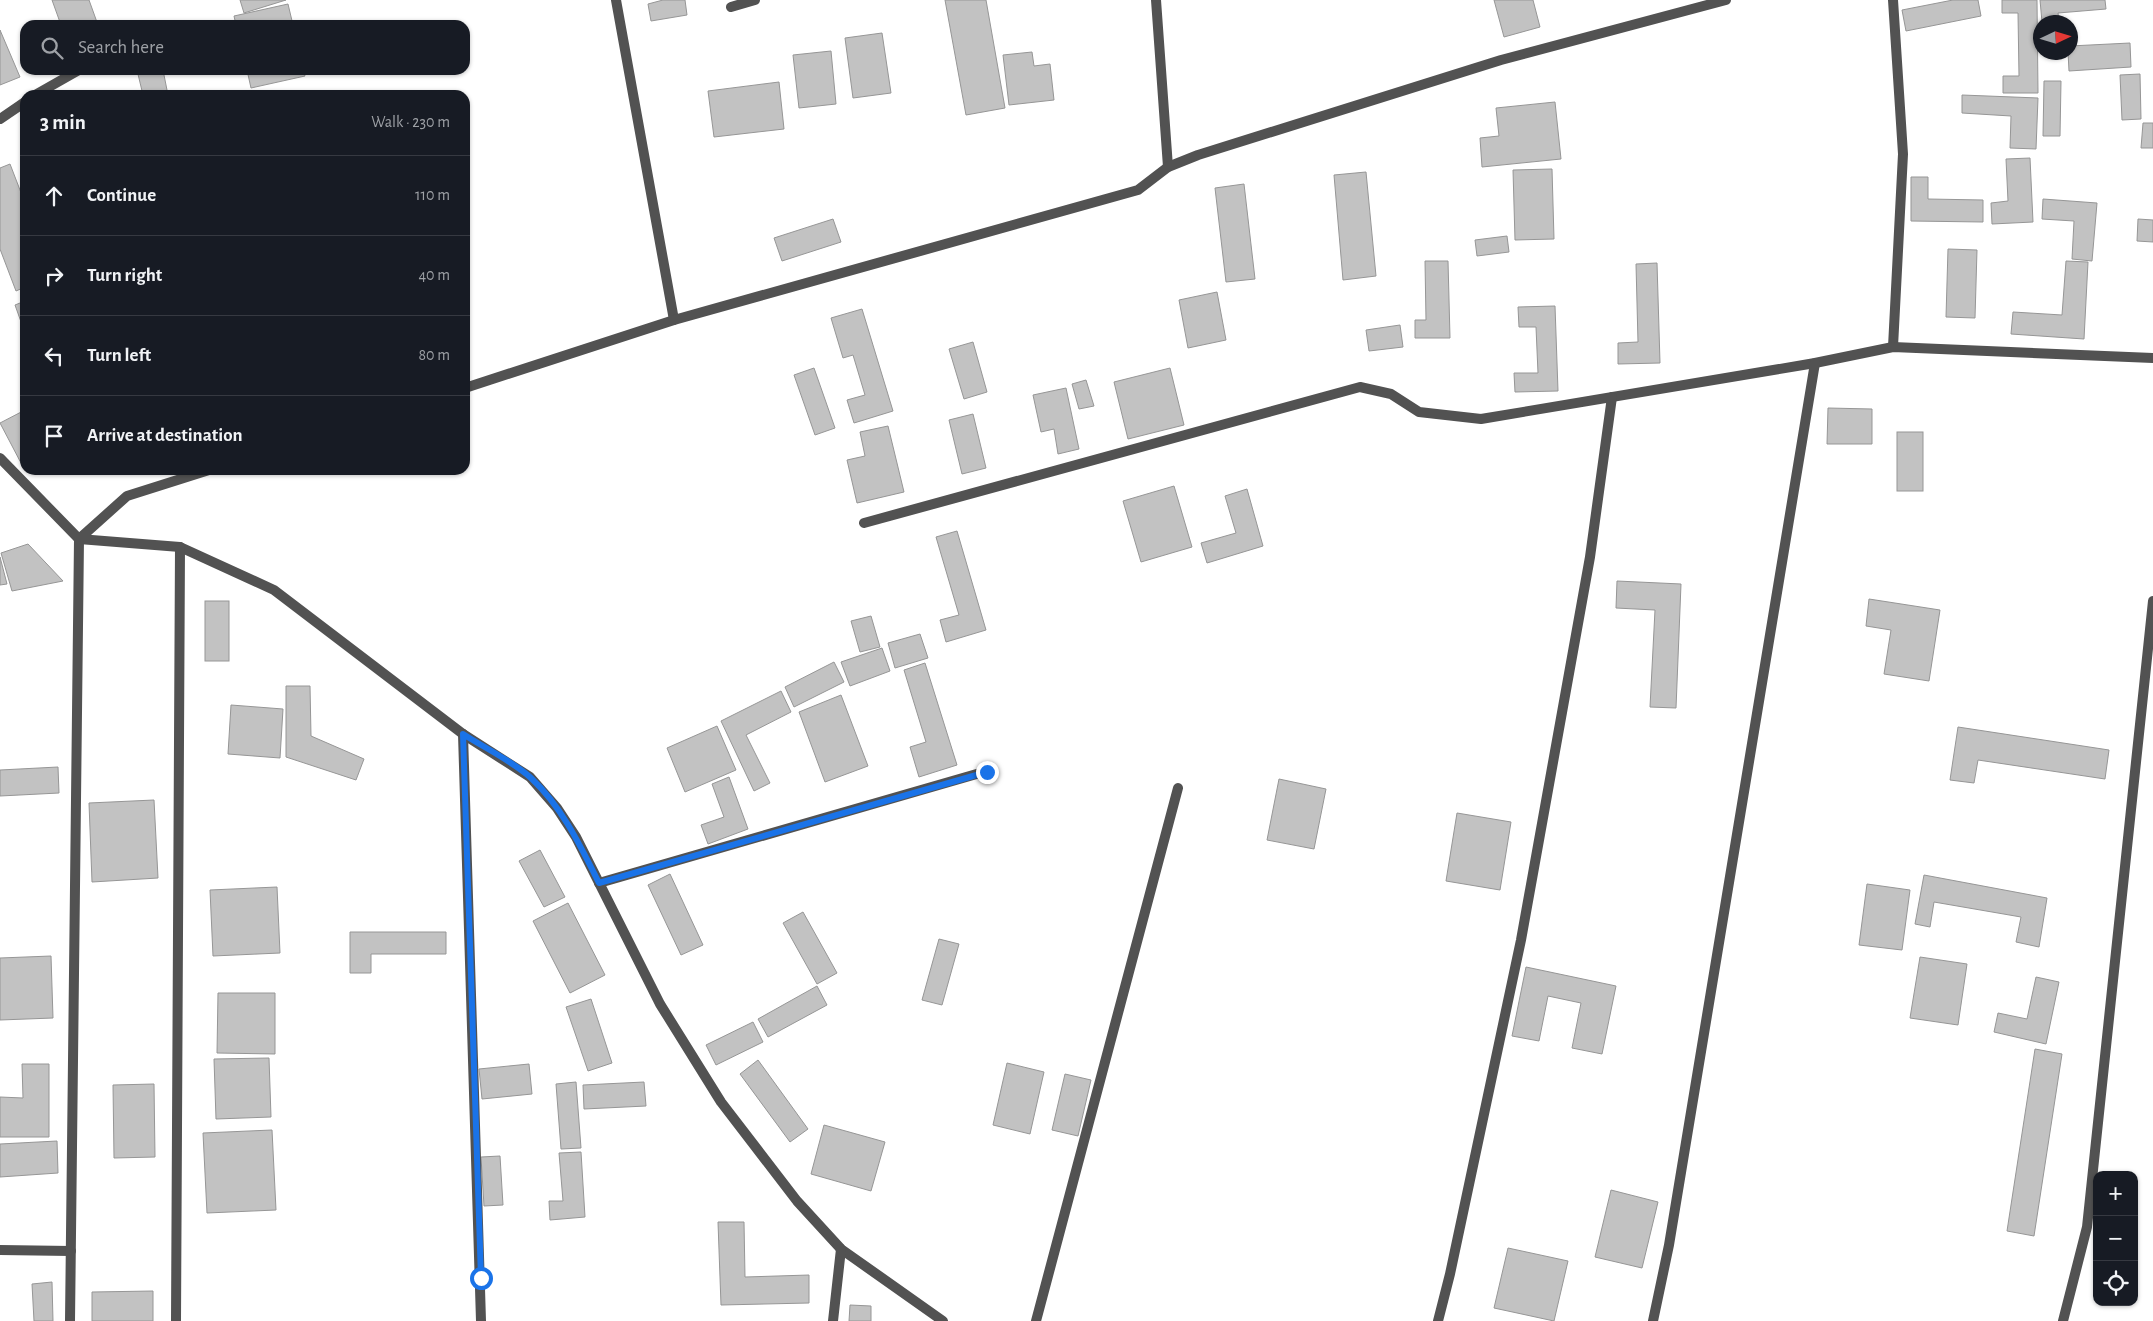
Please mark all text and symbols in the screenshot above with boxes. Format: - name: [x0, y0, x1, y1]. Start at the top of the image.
- north arrow: [2033, 15, 2078, 60]
- search box: [20, 20, 470, 75]
- icon: search: [38, 34, 66, 62]
- text: Search here: [78, 38, 164, 57]
- text: 3 min: [40, 112, 86, 133]
- text: Walk · 230 m: [371, 114, 450, 130]
- icon: ahead: [40, 182, 68, 210]
- text: Continue: [87, 186, 156, 205]
- text: 110 m: [415, 187, 450, 203]
- icon: right: [40, 262, 68, 290]
- text: Turn right: [87, 266, 162, 285]
- text: 40 m: [418, 267, 450, 283]
- icon: left: [40, 342, 68, 370]
- text: Turn left: [87, 346, 151, 365]
- text: 80 m: [419, 347, 450, 363]
- icon: arrive: [40, 422, 68, 450]
- text: Arrive at destination: [87, 426, 243, 445]
- route end: [976, 761, 999, 784]
- map controls: [2093, 1171, 2138, 1306]
- button: +: [2093, 1171, 2138, 1216]
- button: −: [2093, 1216, 2138, 1261]
- button: locate: [2093, 1261, 2138, 1306]
- route start: [470, 1267, 493, 1290]

